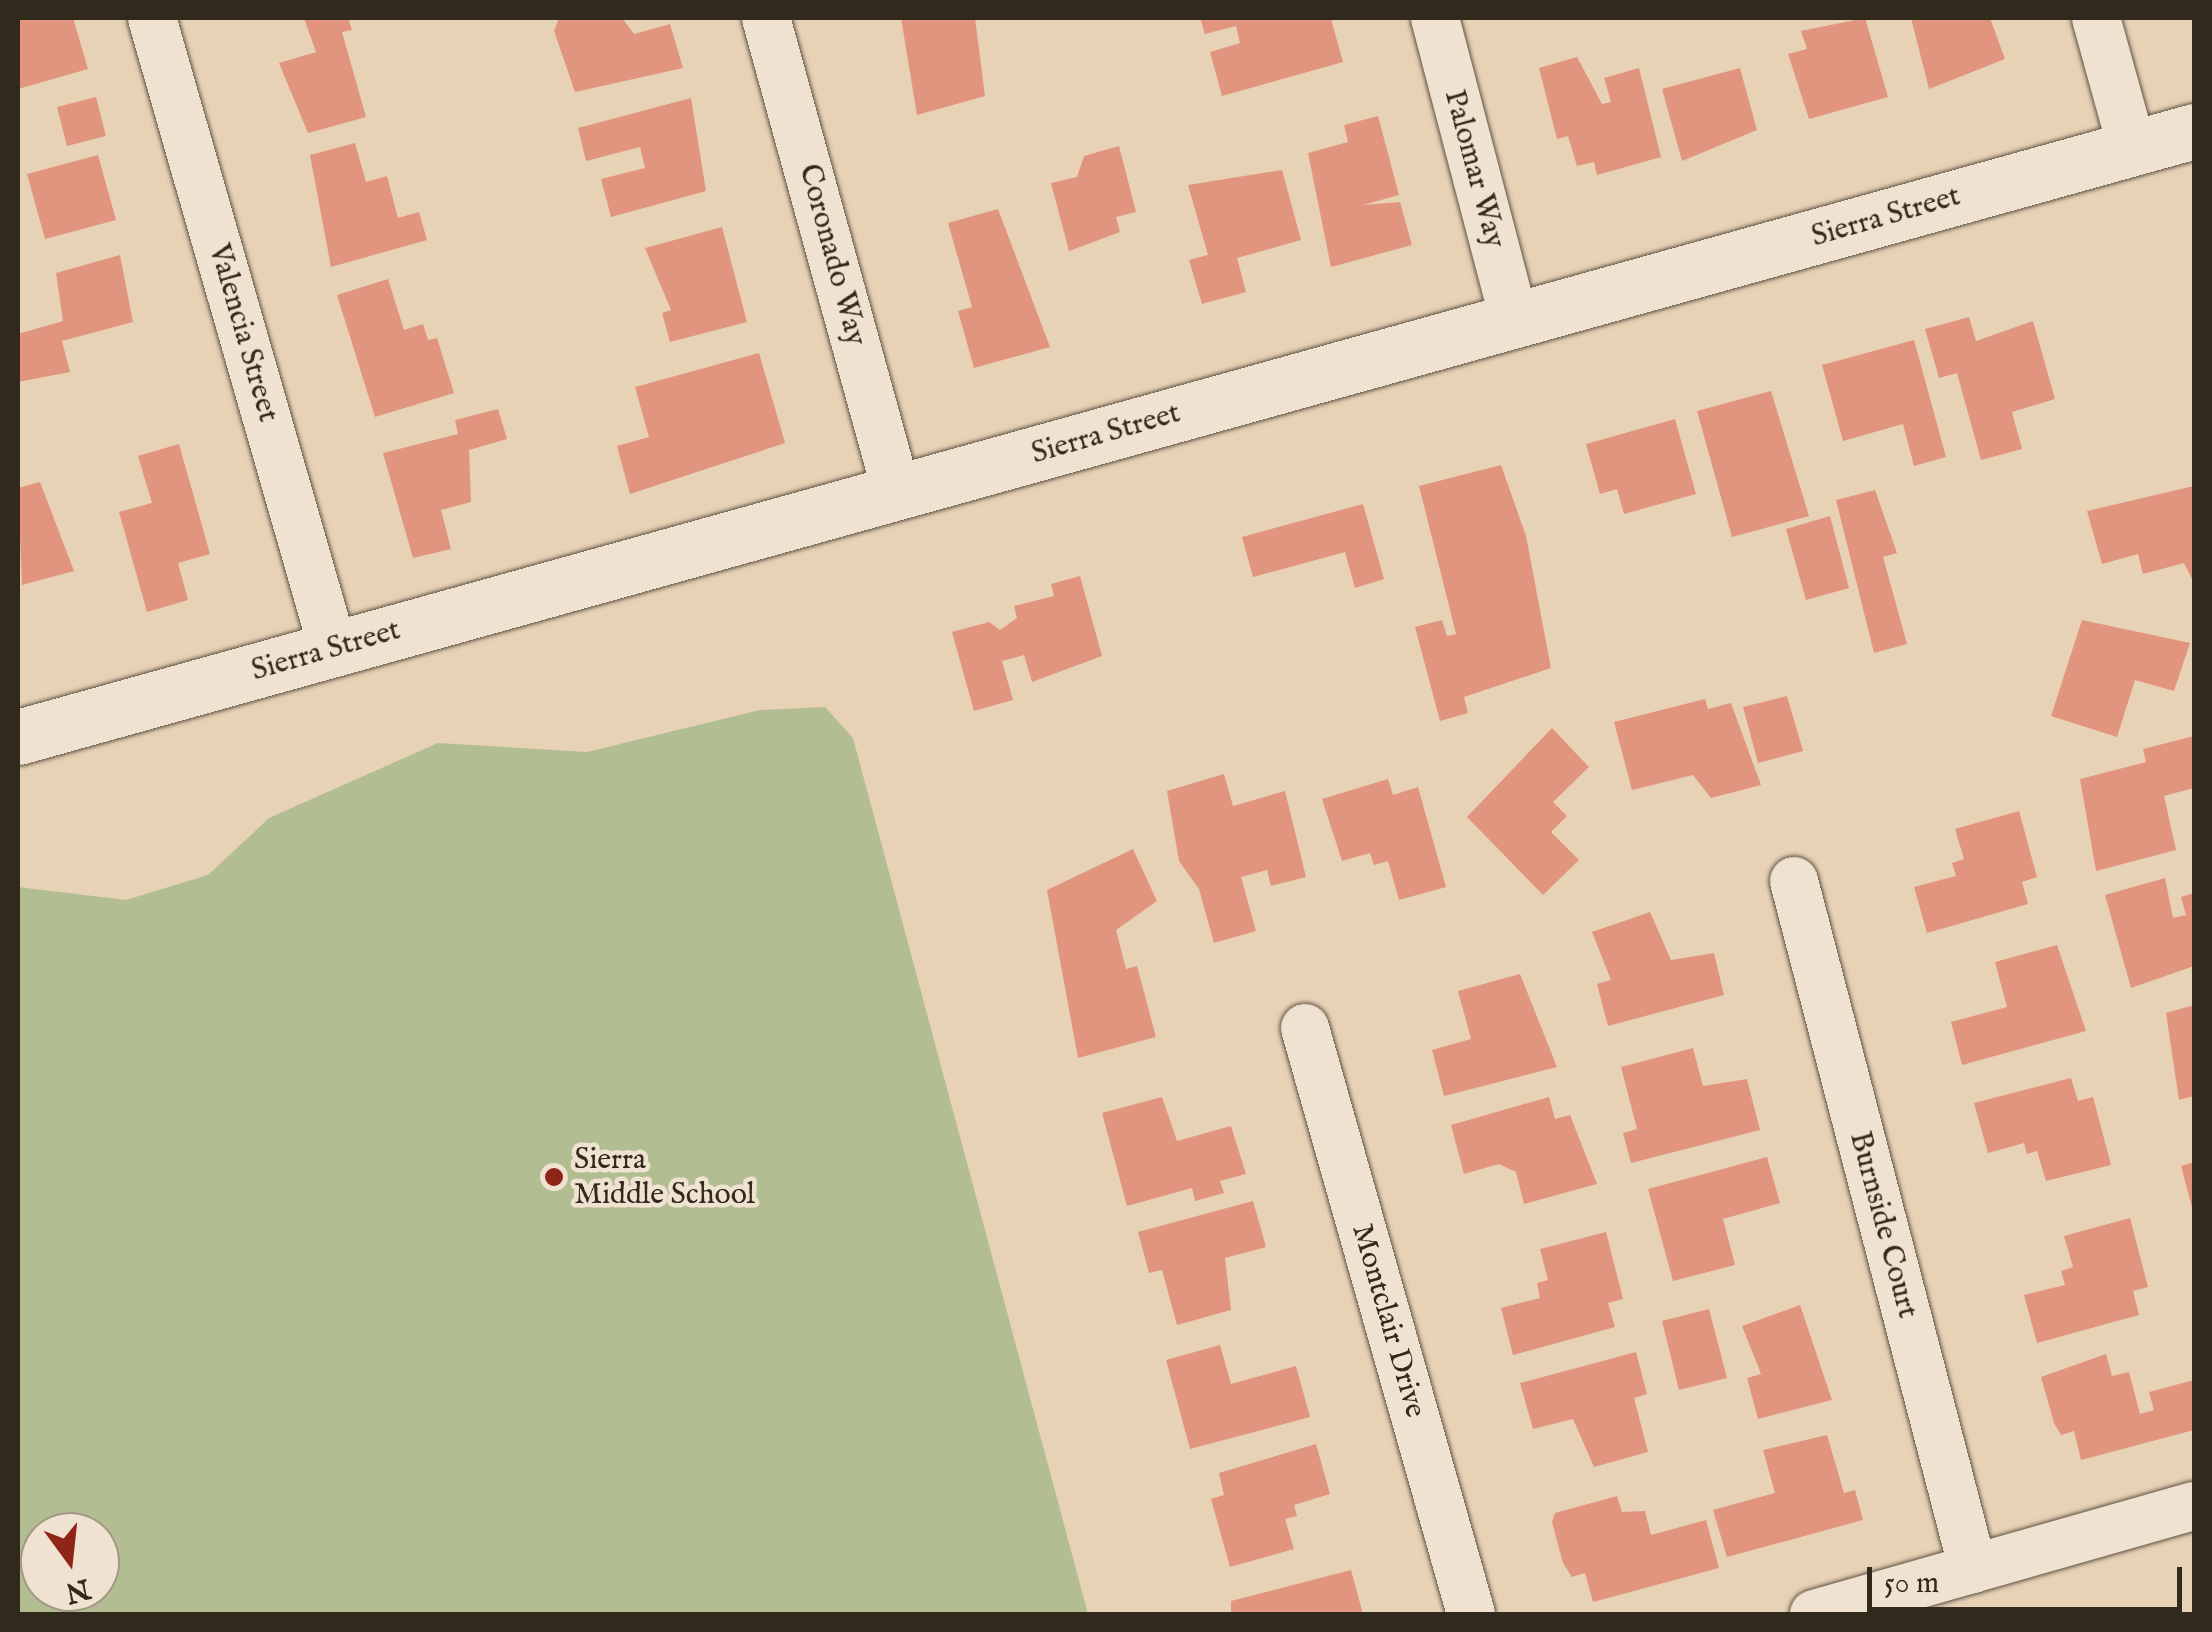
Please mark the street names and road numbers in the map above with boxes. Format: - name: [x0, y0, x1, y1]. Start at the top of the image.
- street label: Palomar Way: [1436, 86, 1512, 252]
- street label: Coronado Way: [790, 160, 874, 350]
- street label: Sierra Street: [1807, 179, 1965, 255]
- street label: Valencia Street: [200, 240, 286, 426]
- street label: Sierra Street: [1027, 396, 1185, 472]
- street label: Sierra Street: [247, 613, 405, 689]
- street label: Burnside Court: [1841, 1128, 1925, 1322]
- street label: Montclair Drive: [1343, 1220, 1433, 1422]

